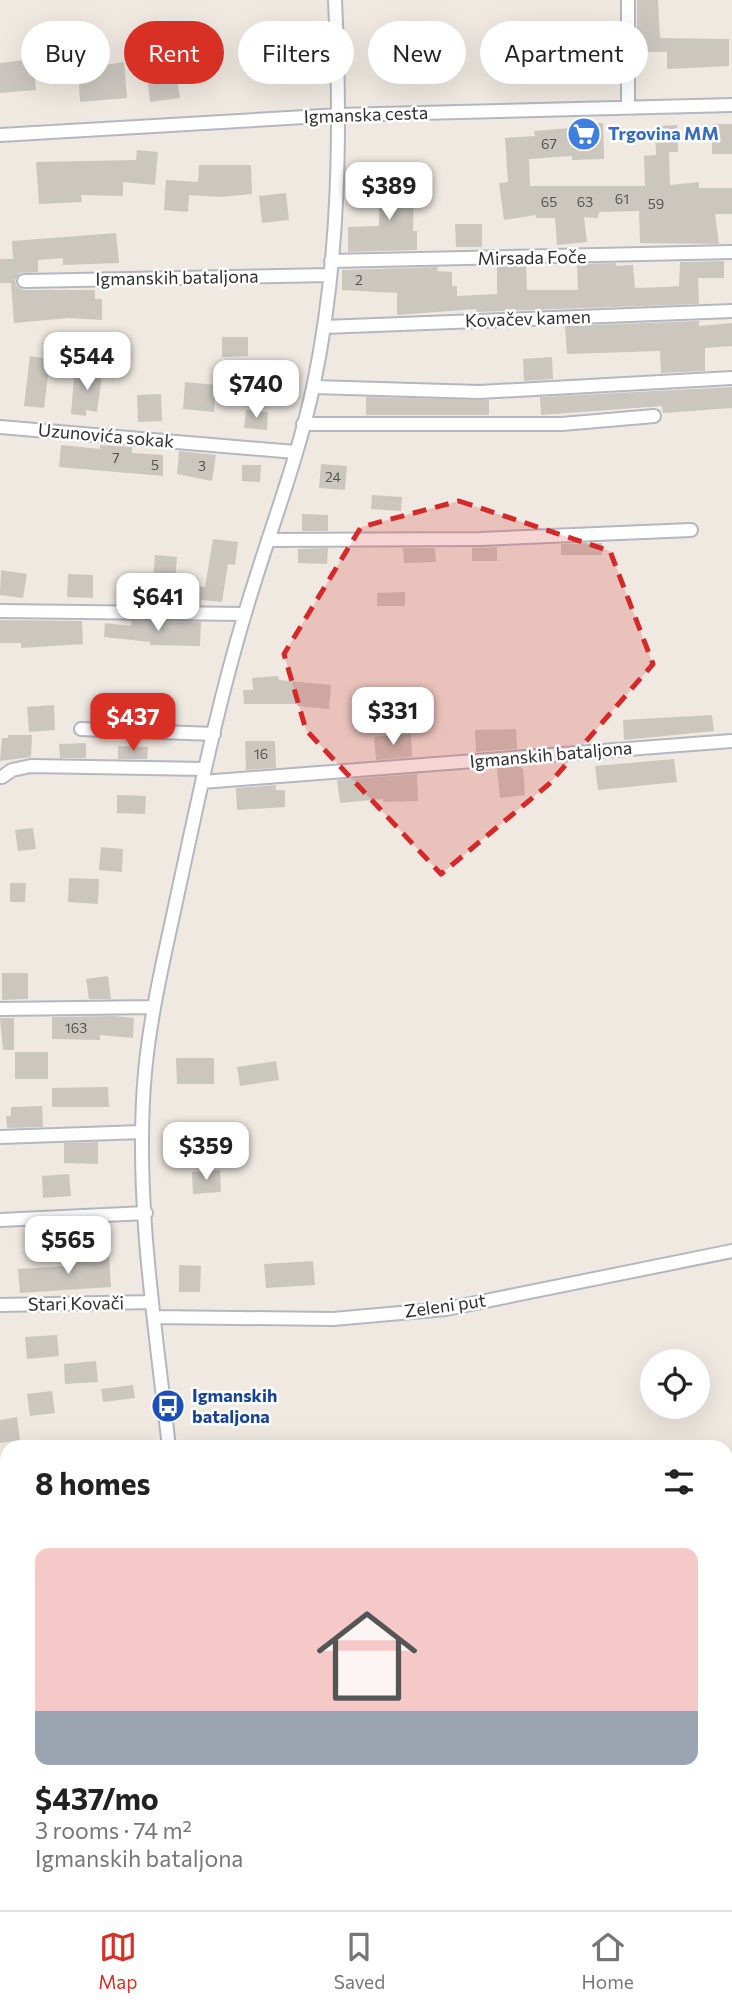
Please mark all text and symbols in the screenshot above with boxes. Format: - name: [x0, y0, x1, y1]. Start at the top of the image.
- chip: Buy: [21, 21, 110, 84]
- chip: Rent: [124, 21, 224, 84]
- chip: Filters: [238, 21, 354, 84]
- chip: New: [368, 21, 466, 84]
- chip: Apartment: [480, 21, 648, 84]
- street label: Igmanska cesta: [303, 101, 428, 127]
- supermarket icon: Trgovina MM: [565, 115, 603, 153]
- place label: Trgovina MM: [608, 122, 719, 144]
- house number: 67: [541, 135, 557, 152]
- pin: $389: [348, 162, 430, 222]
- text: $389: [361, 171, 417, 199]
- house number: 61: [615, 190, 629, 207]
- house number: 65: [541, 193, 557, 210]
- house number: 63: [577, 193, 593, 210]
- house number: 59: [648, 195, 664, 212]
- street label: Mirsada Foče: [477, 245, 587, 269]
- street label: Igmanskih bataljona: [95, 265, 259, 289]
- house number: 2: [355, 271, 363, 288]
- street label: Kovačev kamen: [465, 305, 591, 331]
- pin: $544: [46, 332, 128, 392]
- text: $544: [60, 341, 114, 369]
- pin: $740: [215, 360, 297, 420]
- text: $740: [229, 369, 283, 397]
- street label: Uzunovića sokak: [37, 418, 175, 452]
- house number: 7: [112, 449, 120, 466]
- house number: 5: [151, 456, 159, 473]
- house number: 3: [198, 457, 206, 474]
- house number: 24: [325, 468, 342, 485]
- pin: $641: [117, 574, 199, 633]
- text: $641: [132, 582, 184, 610]
- pin: $331: [352, 688, 434, 747]
- pin: $437: [92, 694, 174, 753]
- text: $331: [368, 696, 418, 724]
- text: $437: [106, 702, 160, 730]
- street label: Igmanskih bataljona: [469, 736, 633, 772]
- house number: 16: [254, 745, 268, 762]
- house number: 163: [65, 1019, 87, 1036]
- pin: $359: [165, 1122, 247, 1182]
- text: $359: [179, 1131, 233, 1159]
- pin: $565: [27, 1216, 109, 1276]
- text: $565: [41, 1225, 95, 1253]
- street label: Zeleni put: [403, 1288, 487, 1322]
- street label: Stari Kovači: [28, 1291, 124, 1315]
- map controls: [640, 1349, 710, 1419]
- button: locate: [640, 1349, 710, 1419]
- place label: Igmanskih bataljona: [192, 1384, 277, 1427]
- bus stop icon: Igmanskih bataljona: [149, 1387, 187, 1425]
- icon: filters: [660, 1463, 698, 1501]
- text: 8 homes: [35, 1464, 151, 1501]
- icon: home: [304, 1593, 430, 1719]
- text: $437/mo: [35, 1779, 159, 1816]
- text: 3 rooms · 74 m²: [35, 1816, 192, 1844]
- text: Igmanskih bataljona: [35, 1844, 243, 1872]
- tab: Map: [98, 1928, 137, 1993]
- tab: Saved: [334, 1928, 385, 1993]
- tab: Home: [582, 1928, 634, 1993]

